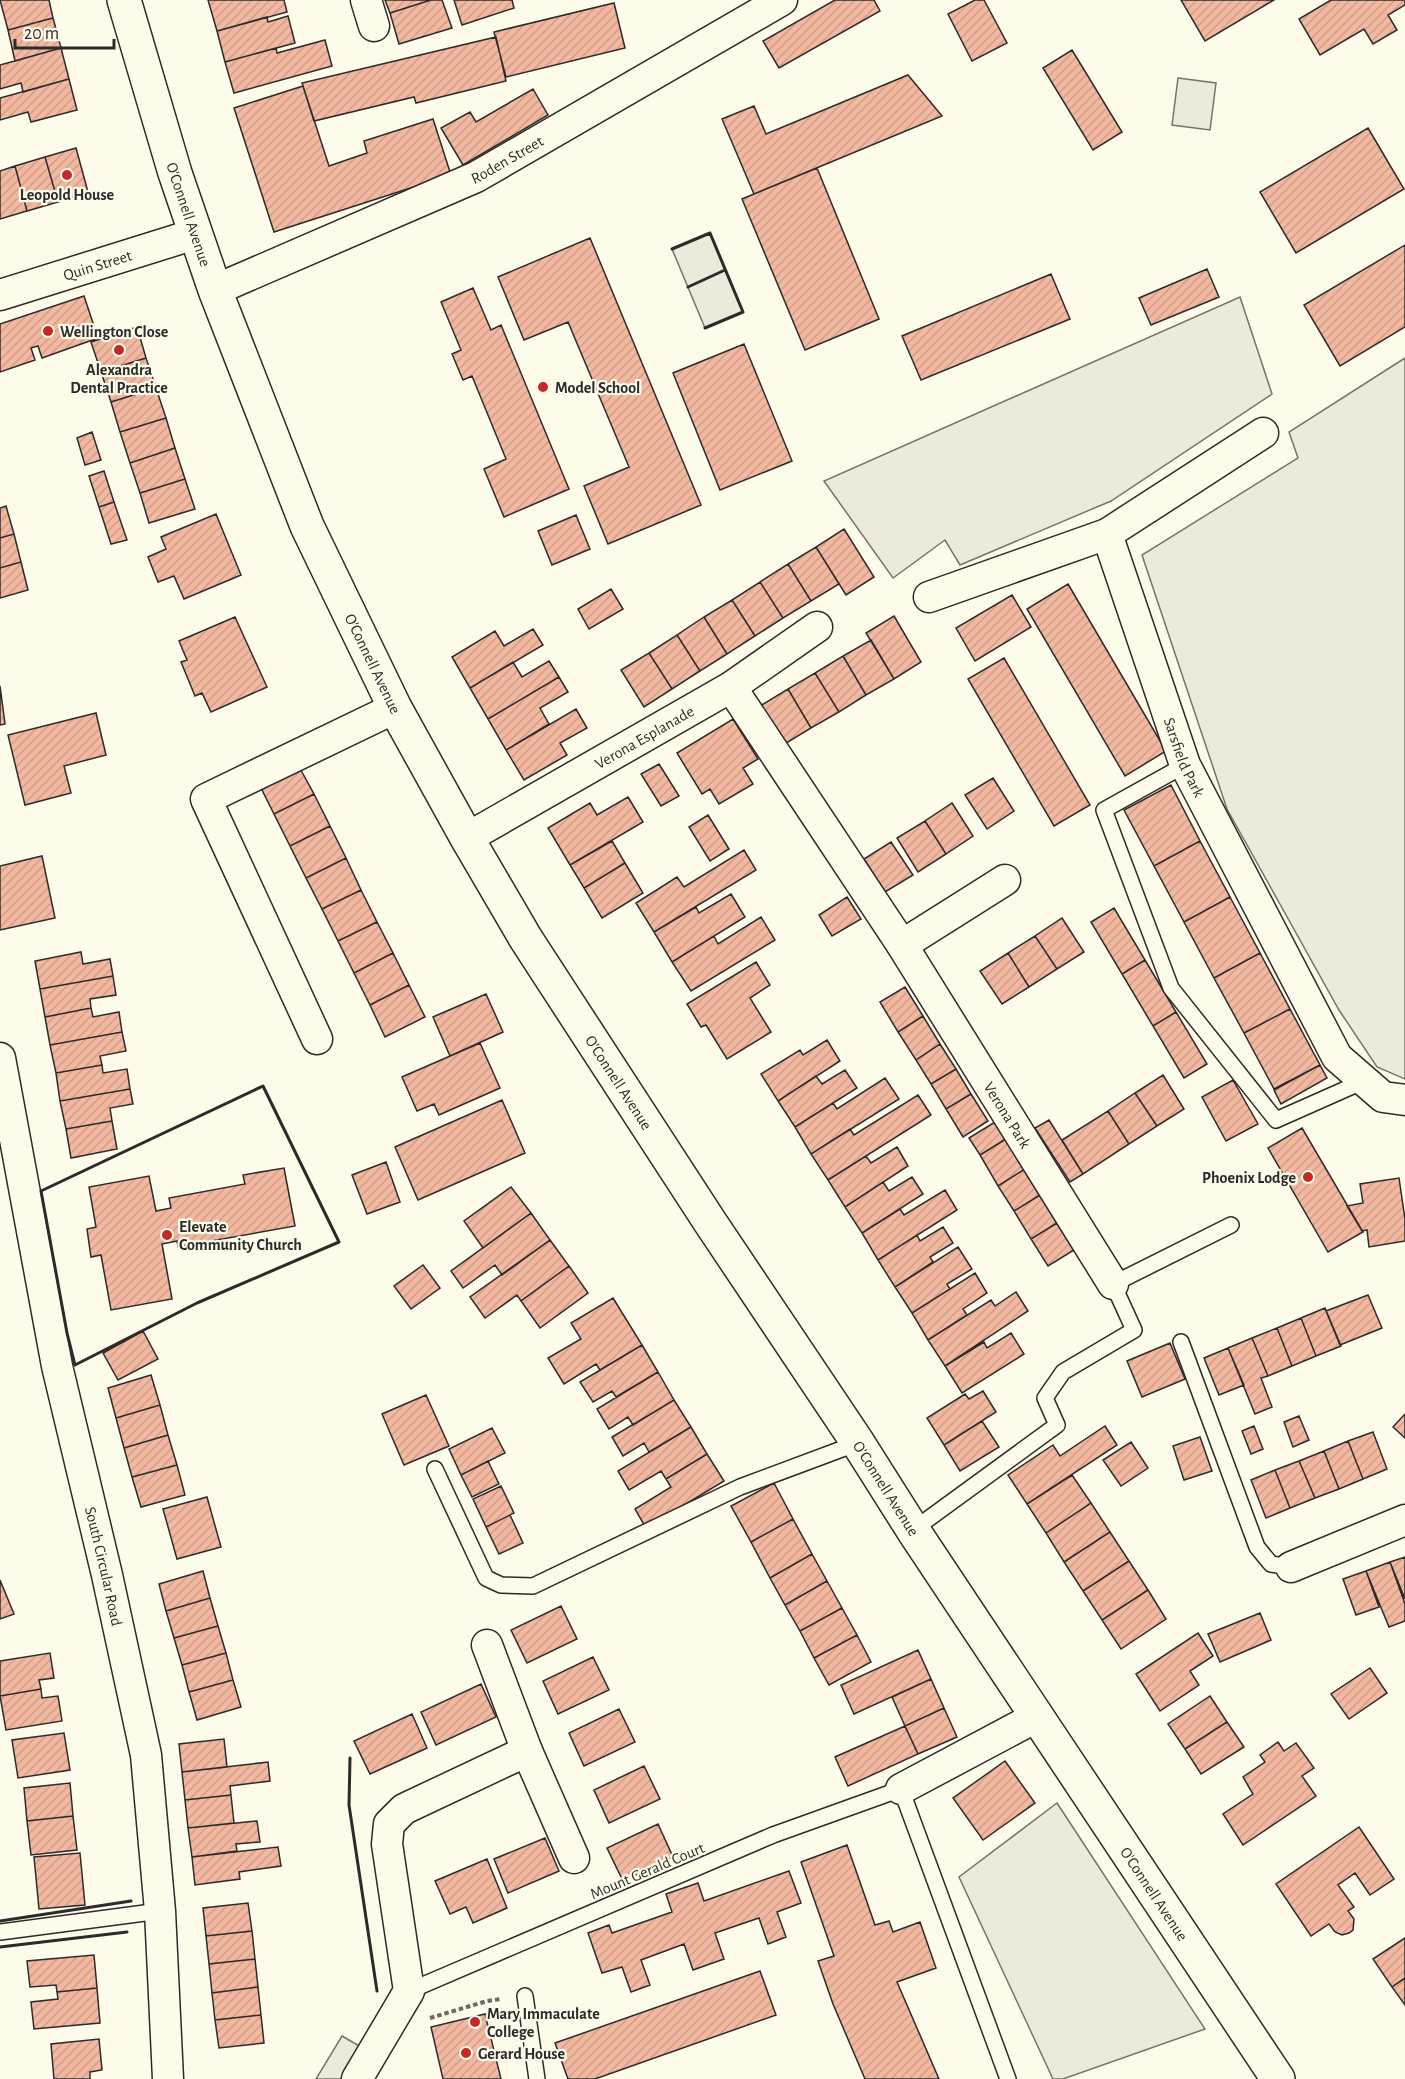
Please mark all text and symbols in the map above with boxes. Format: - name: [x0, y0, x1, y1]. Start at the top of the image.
- scale bar: [15, 12, 114, 50]
- text: 20 m: [24, 25, 59, 43]
- street label: Roden Street: [469, 133, 546, 187]
- street label: O'Connell Avenue: [163, 161, 213, 269]
- marker: Leopold House: [60, 168, 74, 182]
- place label: Leopold House: [20, 187, 115, 203]
- street label: Quin Street: [61, 247, 134, 285]
- marker: Wellington Close: [41, 324, 55, 338]
- place label: Wellington Close: [60, 324, 169, 340]
- marker: Alexandra Dental Practice: [112, 343, 126, 357]
- place label: Alexandra Dental Practice: [70, 362, 168, 396]
- marker: Model School: [536, 380, 550, 394]
- place label: Model School: [555, 380, 640, 396]
- street label: O'Connell Avenue: [342, 611, 404, 717]
- street label: Verona Esplanade: [592, 703, 697, 772]
- street label: Sarsfield Park: [1161, 716, 1207, 800]
- street label: O'Connell Avenue: [582, 1033, 655, 1133]
- street label: Verona Park: [980, 1079, 1034, 1152]
- place label: Phoenix Lodge: [1202, 1170, 1296, 1186]
- marker: Phoenix Lodge: [1301, 1170, 1315, 1184]
- place label: Elevate Community Church: [179, 1219, 302, 1254]
- marker: Elevate Community Church: [160, 1228, 174, 1242]
- street label: O'Connell Avenue: [850, 1438, 922, 1539]
- street label: South Circular Road: [82, 1505, 125, 1628]
- street label: Mount Gerald Court: [588, 1840, 707, 1902]
- street label: O'Connell Avenue: [1117, 1844, 1191, 1944]
- place label: Mary Immaculate College: [487, 2006, 600, 2040]
- marker: Mary Immaculate College: [468, 2015, 482, 2029]
- marker: Gerard House: [459, 2046, 473, 2060]
- place label: Gerard House: [478, 2046, 565, 2062]

